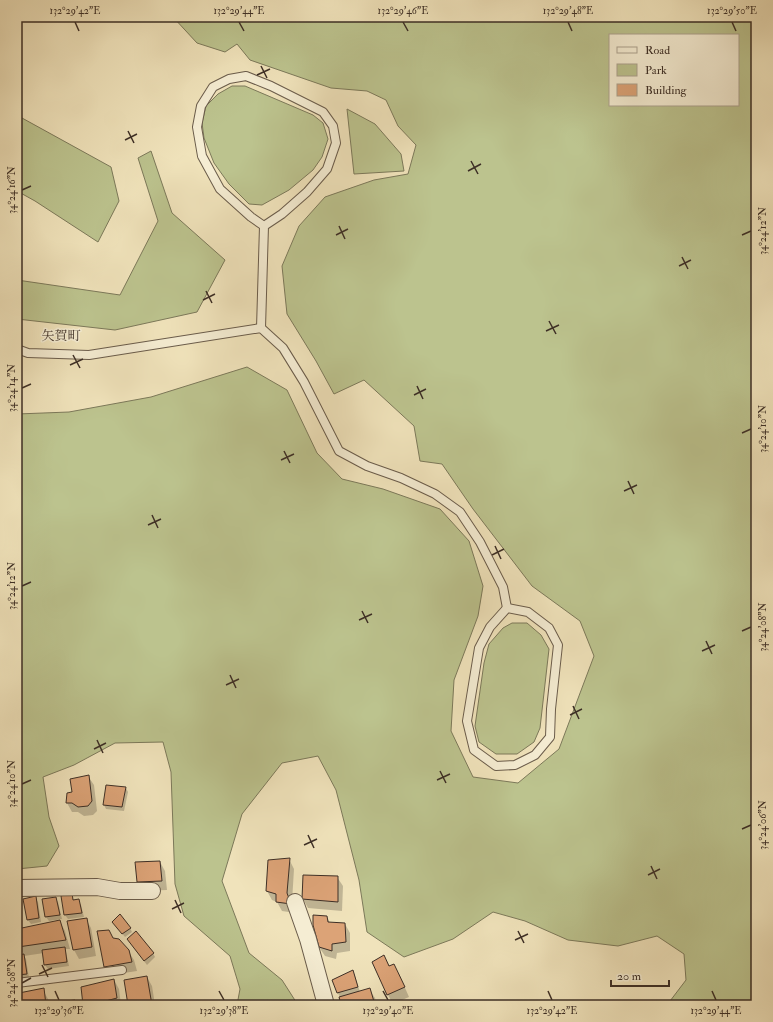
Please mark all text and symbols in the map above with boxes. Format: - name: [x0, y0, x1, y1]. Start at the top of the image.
- text: 132°29'42"E: [50, 5, 100, 17]
- text: 132°29'44"E: [213, 5, 265, 17]
- text: 132°29'46"E: [378, 5, 428, 17]
- text: 132°29'48"E: [543, 5, 593, 17]
- text: 132°29'50"E: [707, 5, 757, 17]
- legend: [609, 34, 739, 106]
- text: Road: [645, 43, 670, 58]
- text: Park: [645, 63, 667, 78]
- text: Building: [645, 83, 688, 98]
- text: 34°24'16"N: [6, 166, 18, 214]
- text: 34°24'12"N: [757, 207, 769, 255]
- district label: 矢賀町: [41, 328, 81, 344]
- text: 34°24'14"N: [6, 364, 18, 412]
- text: 34°24'10"N: [757, 405, 769, 453]
- text: 34°24'12"N: [6, 562, 18, 610]
- text: 34°24'08"N: [757, 603, 769, 651]
- text: 34°24'10"N: [6, 760, 18, 808]
- text: 34°24'06"N: [757, 800, 769, 850]
- text: 34°24'08"N: [6, 959, 18, 1007]
- scale bar: [611, 962, 669, 988]
- text: 20 m: [617, 969, 642, 984]
- text: 132°29'36"E: [34, 1005, 84, 1017]
- text: 132°29'38"E: [200, 1005, 248, 1017]
- text: 132°29'40"E: [363, 1005, 413, 1017]
- text: 132°29'42"E: [527, 1005, 577, 1017]
- text: 132°29'44"E: [690, 1005, 742, 1017]

